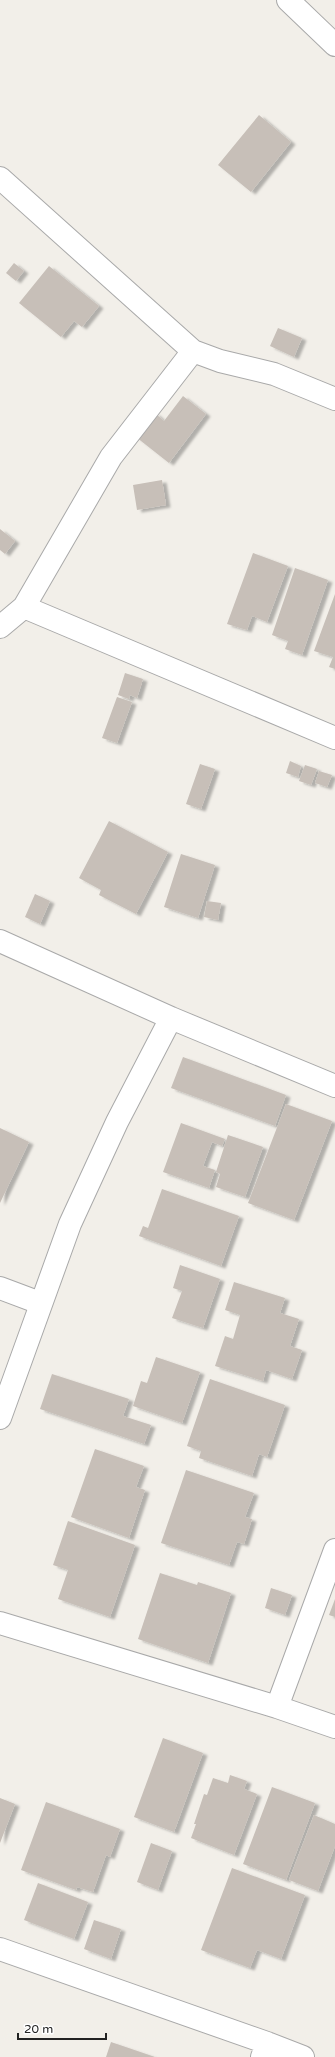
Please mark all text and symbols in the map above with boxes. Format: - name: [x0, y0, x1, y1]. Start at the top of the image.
- scale bar: [18, 2015, 106, 2041]
- text: 20 m: [24, 2022, 53, 2036]

